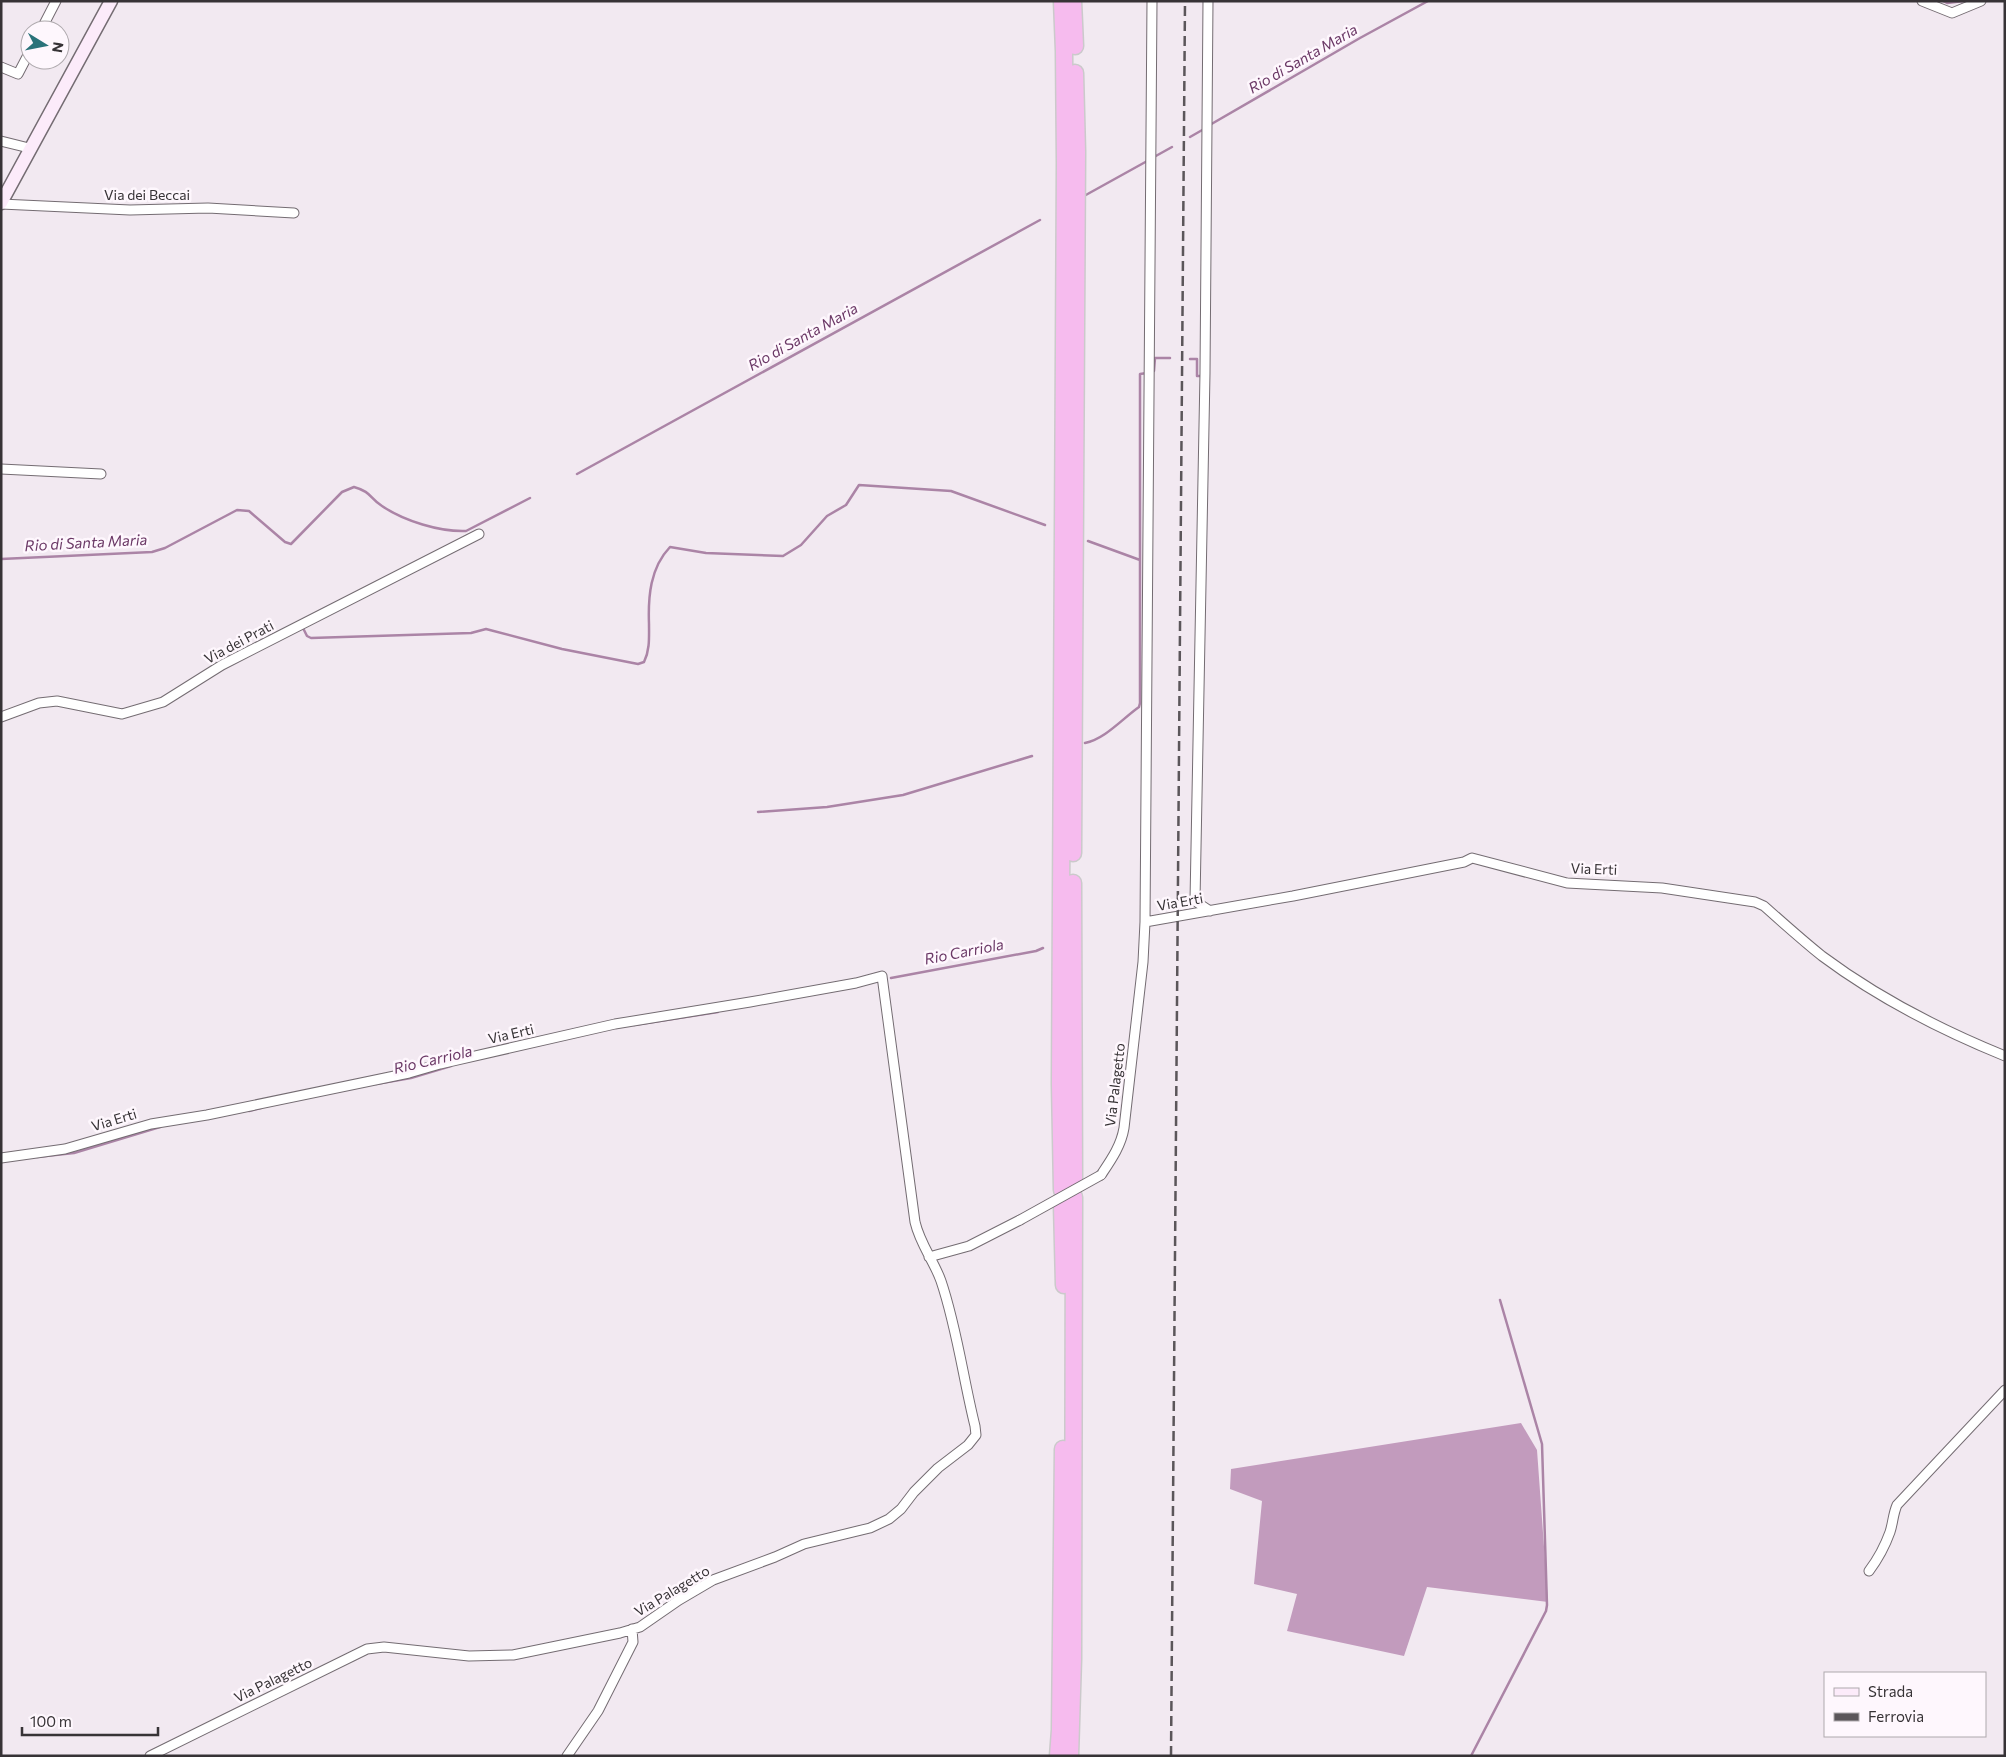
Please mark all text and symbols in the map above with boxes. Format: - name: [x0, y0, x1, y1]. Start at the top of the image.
- north arrow: [20, 20, 70, 70]
- water label: Rio di Santa Maria: [1245, 20, 1360, 97]
- text: N: [49, 41, 68, 54]
- street label: Via dei Beccai: [104, 186, 190, 203]
- water label: Rio di Santa Maria: [744, 298, 861, 374]
- water label: Rio di Santa Maria: [24, 530, 148, 554]
- street label: Via dei Prati: [201, 616, 276, 667]
- street label: Via Erti: [1571, 859, 1618, 878]
- street label: Via Erti: [1156, 889, 1204, 914]
- water label: Rio Carriola: [923, 934, 1005, 968]
- street label: Via Erti: [486, 1020, 535, 1047]
- water label: Rio Carriola: [392, 1041, 474, 1077]
- street label: Via Palagetto: [1101, 1042, 1128, 1128]
- street label: Via Erti: [89, 1105, 139, 1134]
- street label: Via Palagetto: [631, 1561, 712, 1620]
- street label: Via Palagetto: [231, 1653, 315, 1706]
- legend: [1824, 1672, 1986, 1737]
- text: Strada: [1868, 1682, 1913, 1700]
- scale bar: [22, 1704, 159, 1736]
- text: Ferrovia: [1868, 1707, 1924, 1725]
- text: 100 m: [30, 1712, 72, 1730]

